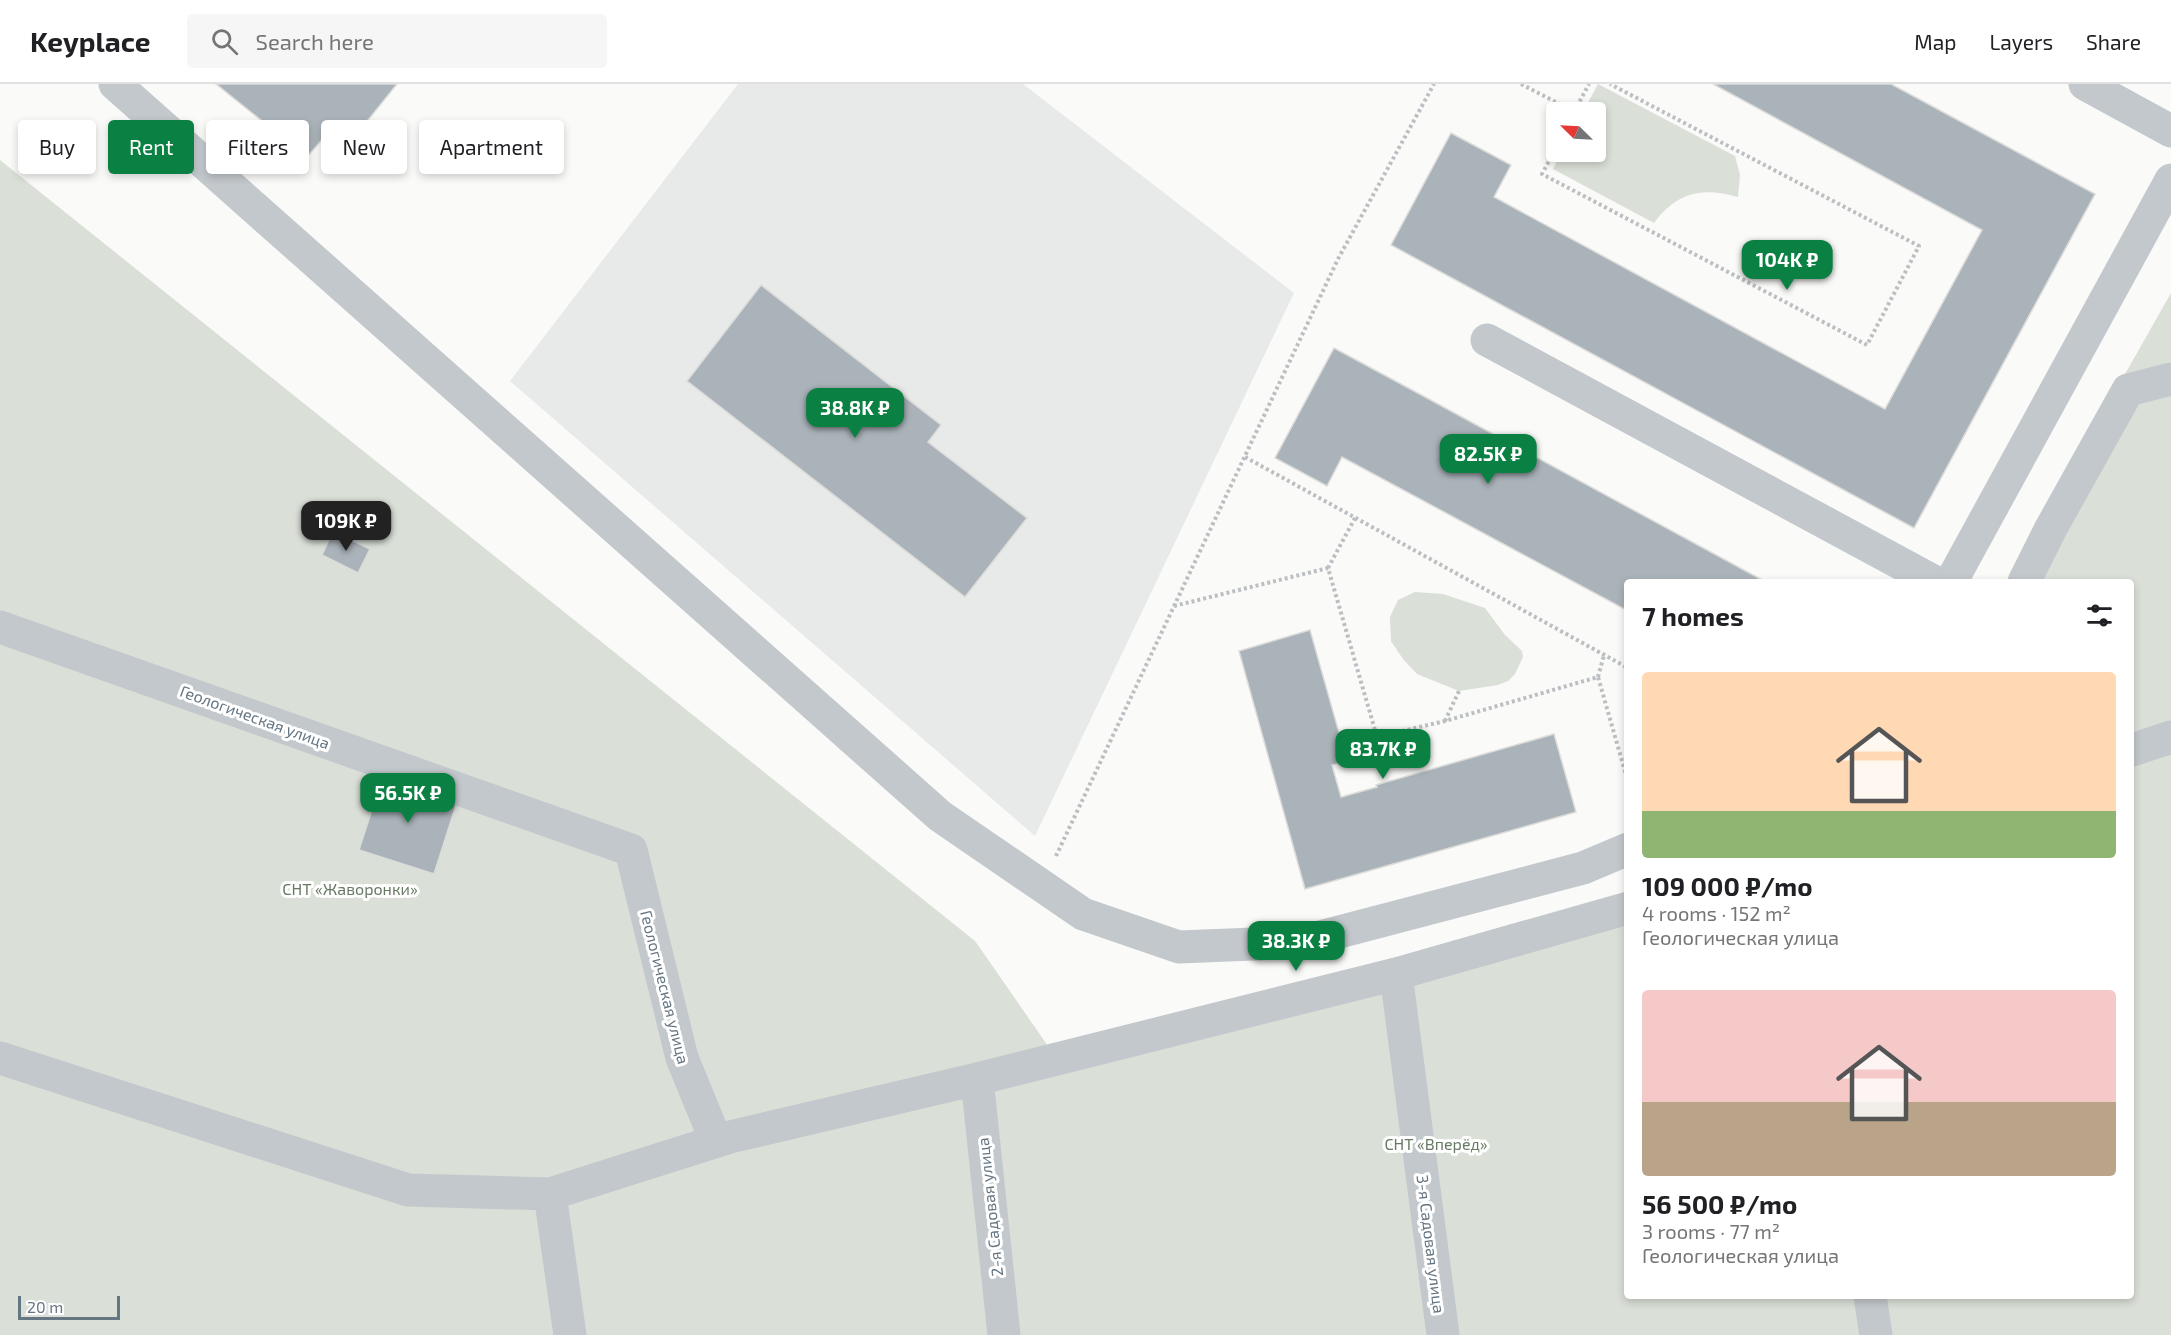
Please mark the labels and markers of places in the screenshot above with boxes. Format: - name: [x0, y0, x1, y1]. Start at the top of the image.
- pin: 104K ₽: [1738, 240, 1836, 291]
- pin: 38.8K ₽: [800, 388, 910, 439]
- pin: 82.5K ₽: [1433, 434, 1543, 485]
- pin: 109K ₽: [297, 501, 395, 552]
- pin: 83.7K ₽: [1328, 729, 1438, 780]
- pin: 56.5K ₽: [353, 773, 463, 824]
- pin: 38.3K ₽: [1241, 921, 1351, 972]

